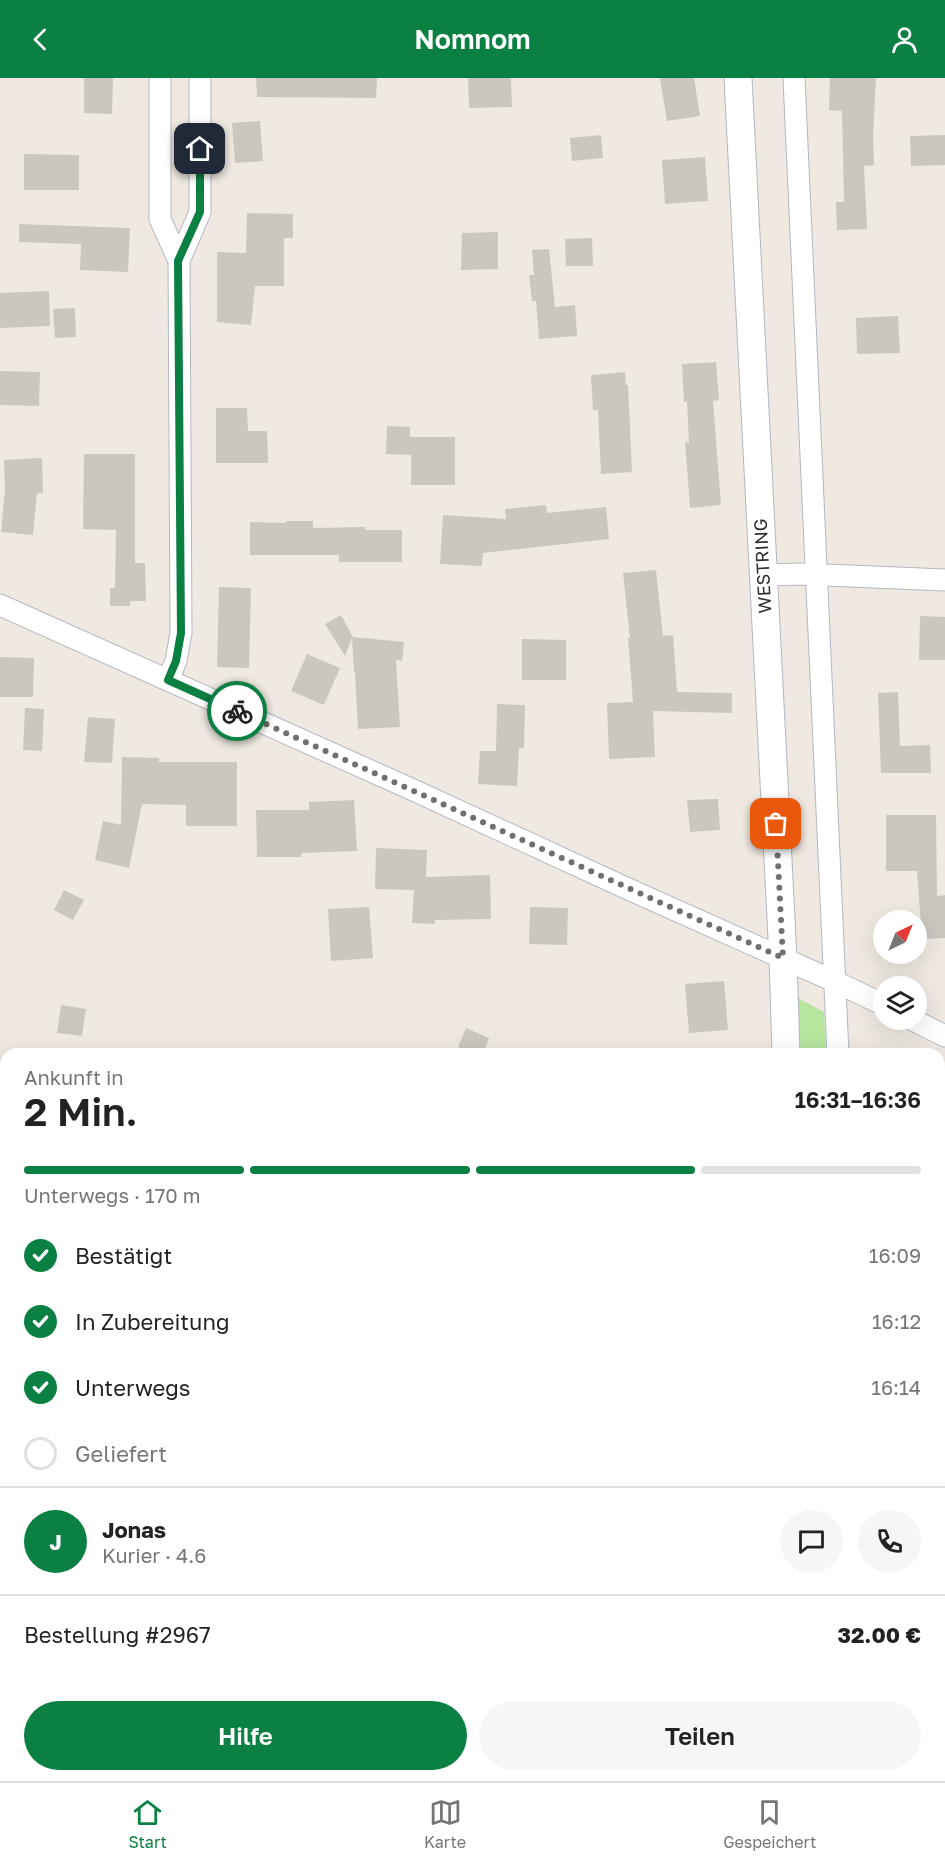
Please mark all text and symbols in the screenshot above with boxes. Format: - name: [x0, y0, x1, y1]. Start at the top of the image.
- icon: back: [24, 23, 57, 56]
- text: Nomnom: [414, 23, 531, 55]
- icon: person: [888, 23, 921, 56]
- pin: [174, 123, 225, 174]
- icon: home: [183, 132, 216, 165]
- street label: WESTRING: [749, 518, 775, 614]
- courier: [207, 681, 267, 741]
- icon: bike: [221, 695, 254, 728]
- pin: [750, 798, 801, 849]
- icon: bag: [759, 807, 792, 840]
- north arrow: [873, 910, 927, 964]
- map controls: [873, 910, 927, 1030]
- button: layers: [873, 976, 927, 1030]
- text: Ankunft in: [24, 1065, 124, 1089]
- text: 16:31–16:36: [795, 1086, 921, 1113]
- text: 2 Min.: [24, 1088, 138, 1135]
- text: Unterwegs · 170 m: [24, 1183, 200, 1207]
- icon: check: [24, 1239, 57, 1272]
- text: Bestätigt: [75, 1242, 172, 1269]
- text: 16:09: [869, 1243, 921, 1267]
- icon: check: [24, 1305, 57, 1338]
- text: In Zubereitung: [75, 1308, 230, 1335]
- text: 16:12: [872, 1309, 921, 1333]
- icon: check: [24, 1371, 57, 1404]
- text: Unterwegs: [75, 1374, 191, 1401]
- text: 16:14: [871, 1375, 921, 1399]
- text: Geliefert: [75, 1440, 167, 1467]
- button: chat: [780, 1510, 843, 1573]
- button: phone: [858, 1510, 921, 1573]
- text: Jonas: [102, 1516, 166, 1543]
- text: J: [49, 1528, 62, 1555]
- text: Kurier · 4.6: [102, 1543, 206, 1567]
- text: Bestellung #2967: [24, 1621, 211, 1648]
- text: 32.00 €: [838, 1621, 921, 1648]
- button: Hilfe: [24, 1701, 467, 1770]
- button: Teilen: [479, 1701, 921, 1770]
- tab: Start: [129, 1796, 167, 1852]
- tab: Karte: [424, 1796, 466, 1852]
- tab: Gespeichert: [723, 1796, 816, 1852]

